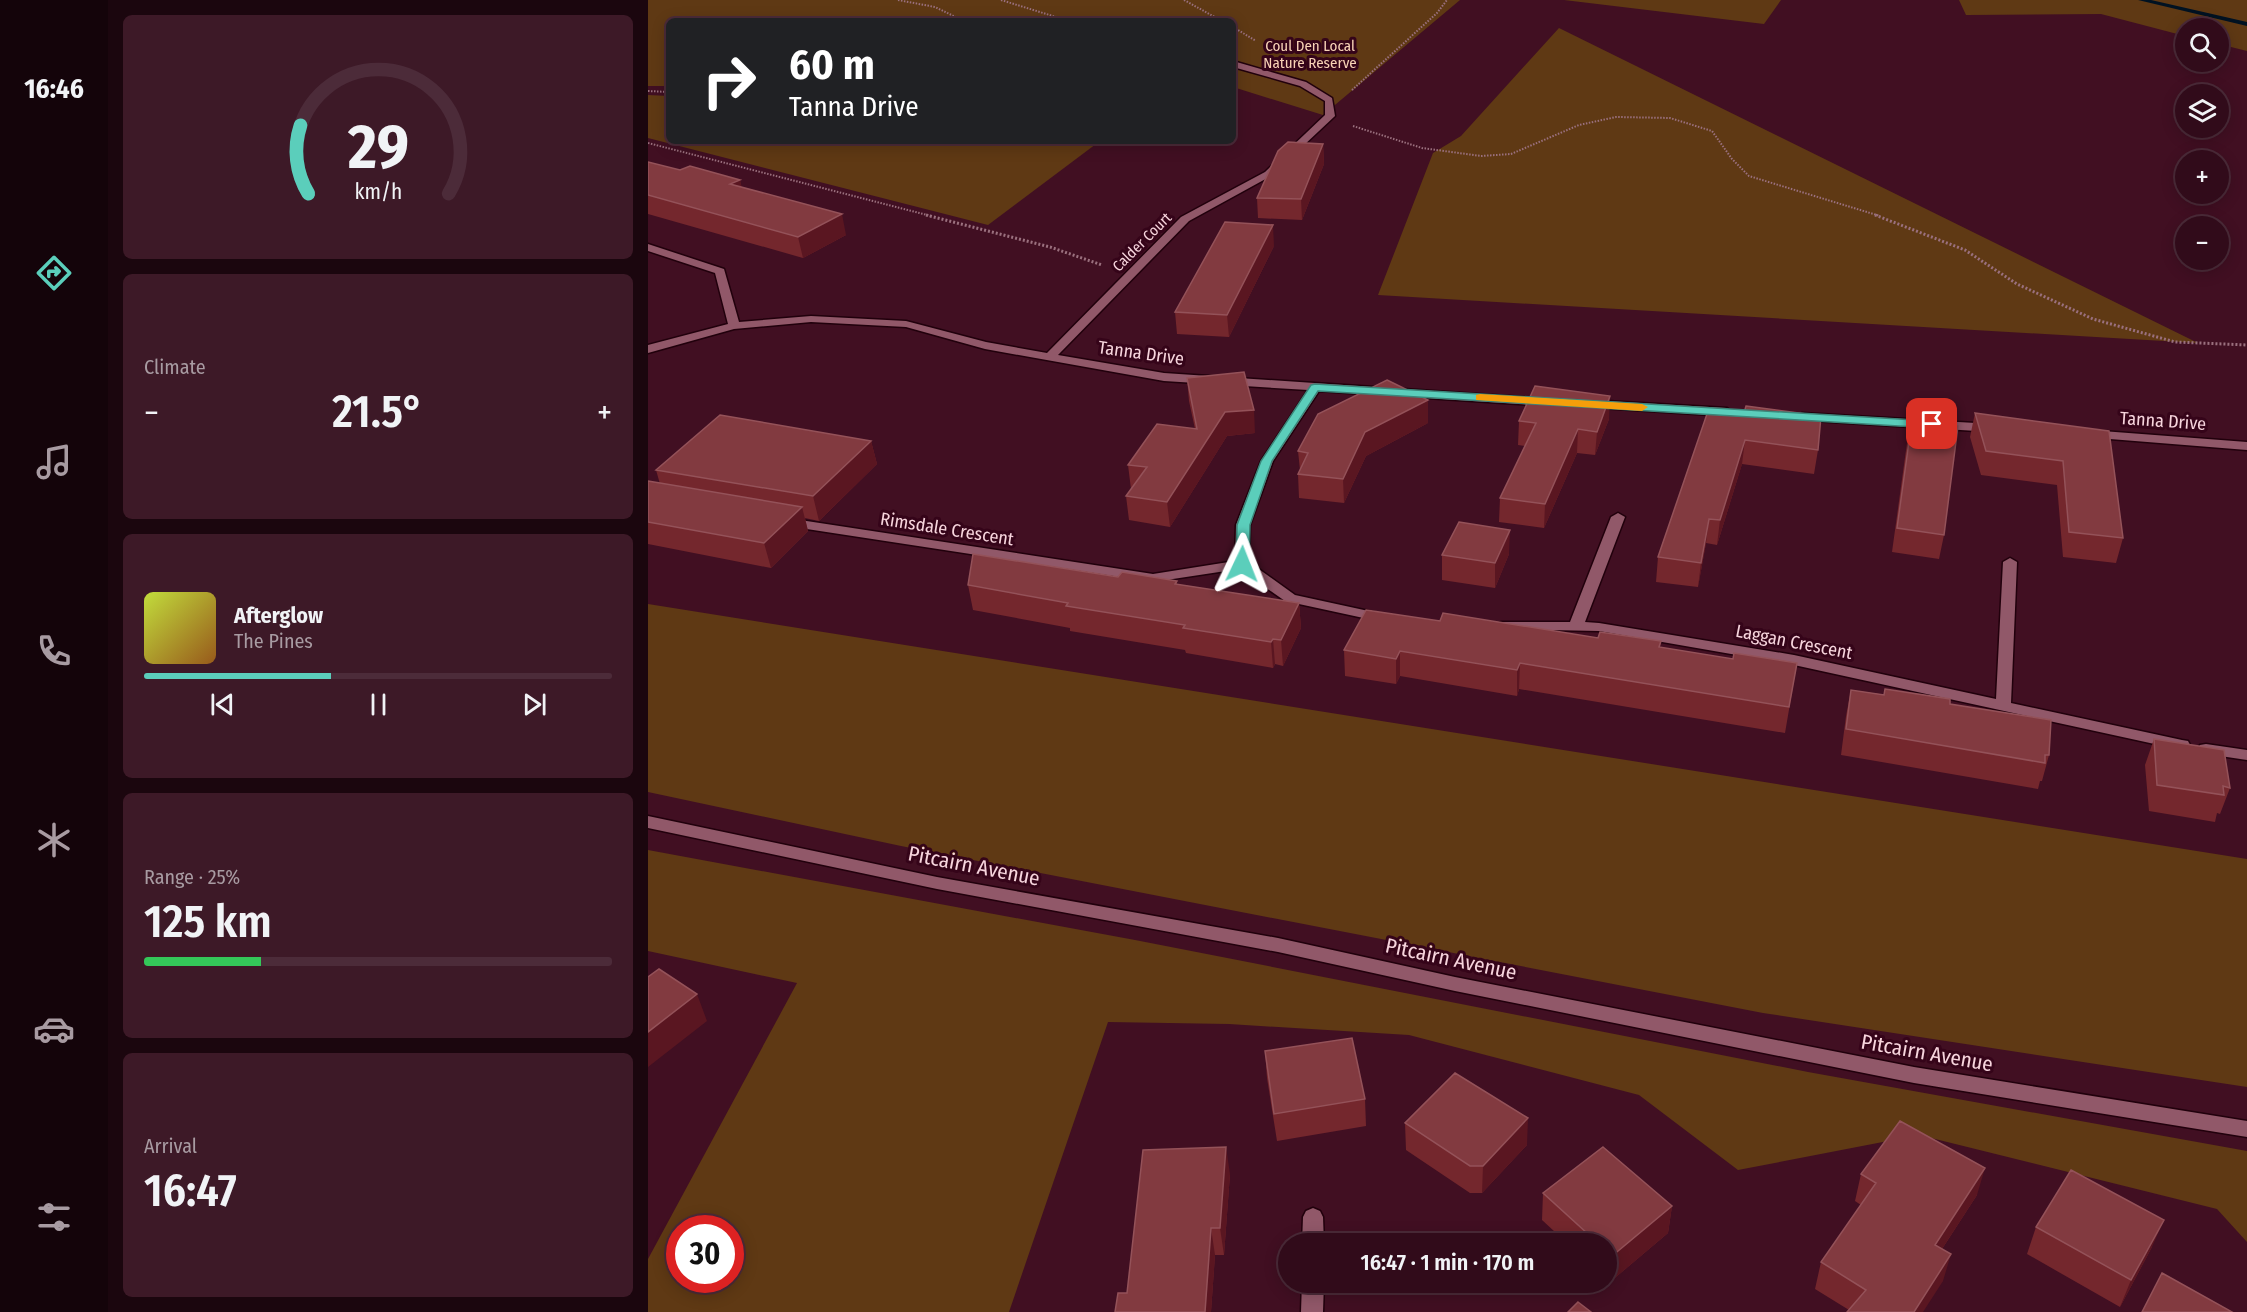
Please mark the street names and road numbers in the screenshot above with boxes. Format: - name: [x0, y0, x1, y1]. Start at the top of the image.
- street label: Calder Court: [1109, 209, 1175, 275]
- street label: Tanna Drive: [1097, 336, 1185, 370]
- street label: Tanna Drive: [2119, 407, 2207, 435]
- street label: Rimsdale Crescent: [879, 508, 1015, 550]
- street label: Laggan Crescent: [1734, 620, 1854, 664]
- street label: Pitcairn Avenue: [906, 840, 1042, 892]
- street label: Pitcairn Avenue: [1383, 932, 1519, 986]
- street label: Pitcairn Avenue: [1859, 1029, 1995, 1077]

